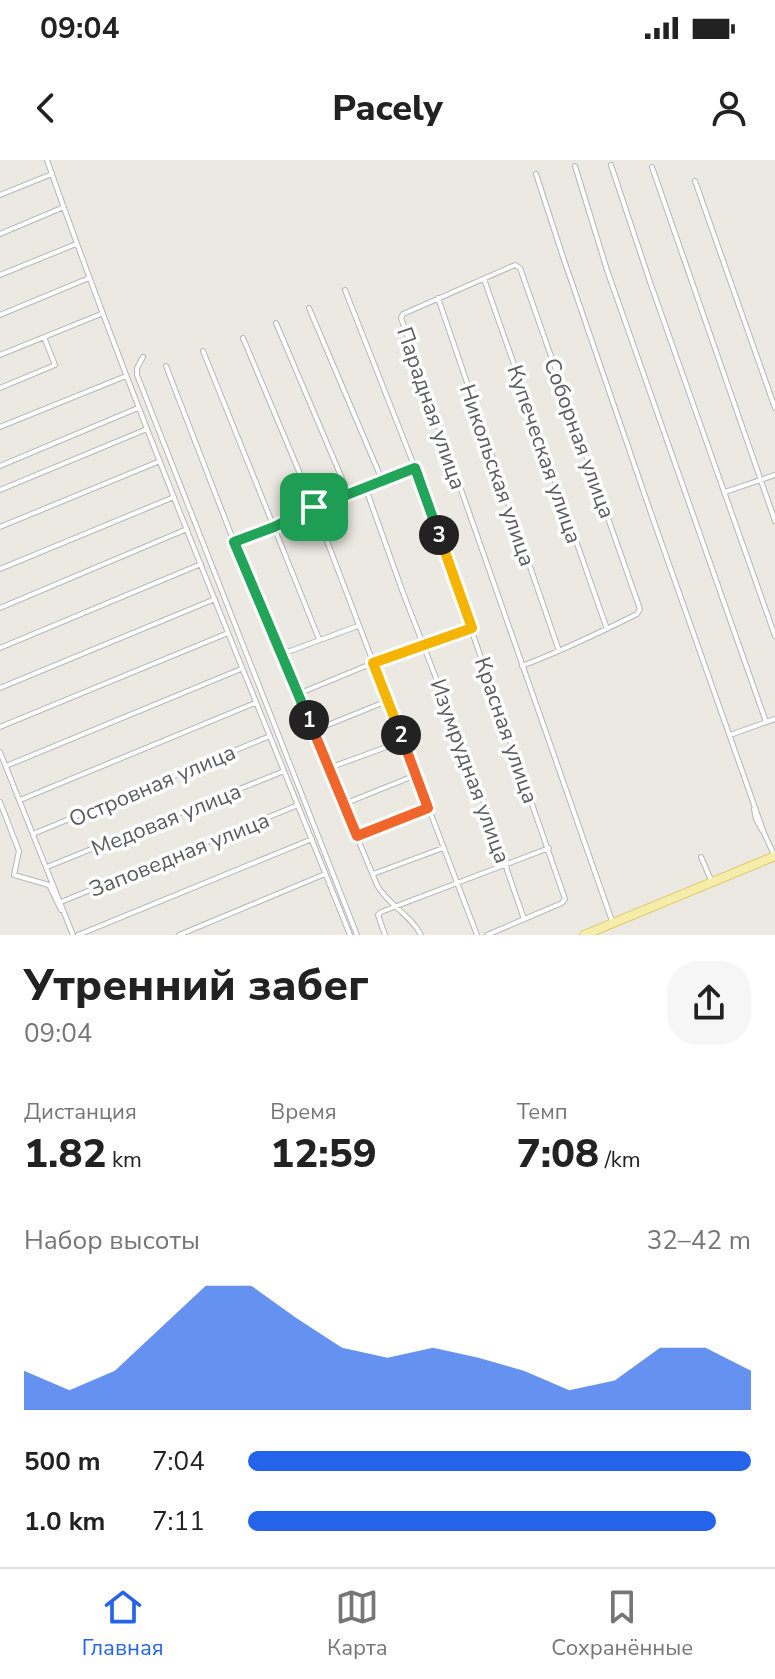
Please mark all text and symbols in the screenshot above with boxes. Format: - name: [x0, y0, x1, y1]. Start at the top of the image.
- text: 09:04: [40, 8, 119, 49]
- text: Pacely: [332, 84, 443, 133]
- icon: back: [24, 86, 68, 130]
- icon: person: [707, 86, 751, 130]
- street label: Парадная улица: [389, 323, 473, 494]
- street label: Соборная улица: [536, 354, 622, 523]
- street label: Купеческая улица: [499, 361, 589, 547]
- street label: Никольская улица: [452, 380, 542, 570]
- pin: [280, 473, 348, 541]
- icon: arrive: [292, 485, 336, 529]
- pin: 3: [419, 515, 459, 555]
- text: 3: [432, 520, 446, 550]
- street label: Красная улица: [467, 653, 545, 808]
- street label: Изумрудная улица: [423, 675, 517, 868]
- pin: 1: [289, 700, 329, 740]
- text: 1: [302, 705, 316, 735]
- pin: 2: [381, 715, 421, 755]
- text: 2: [394, 720, 408, 750]
- street label: Островная улица: [64, 737, 240, 835]
- street label: Медовая улица: [87, 776, 246, 864]
- street label: Заповедная улица: [85, 805, 274, 905]
- text: Утренний забег: [24, 956, 369, 1016]
- button: share: [667, 961, 751, 1045]
- text: 09:04: [24, 1016, 92, 1051]
- text: Дистанция: [24, 1097, 137, 1127]
- text: Время: [270, 1097, 337, 1127]
- text: Темп: [517, 1097, 568, 1127]
- text: 1.82: [24, 1127, 106, 1181]
- text: 12:59: [270, 1127, 377, 1181]
- text: 7:08: [517, 1127, 599, 1181]
- text: km: [106, 1145, 142, 1175]
- text: /km: [599, 1145, 641, 1175]
- text: Набор высоты: [24, 1223, 200, 1258]
- text: 32–42 m: [647, 1223, 751, 1258]
- text: 500 m: [24, 1444, 101, 1479]
- text: 7:04: [152, 1444, 205, 1479]
- text: 1.0 km: [24, 1504, 105, 1539]
- text: 7:11: [152, 1504, 205, 1539]
- tab: Главная: [82, 1585, 164, 1663]
- tab: Карта: [327, 1585, 388, 1663]
- tab: Сохранённые: [551, 1585, 693, 1663]

